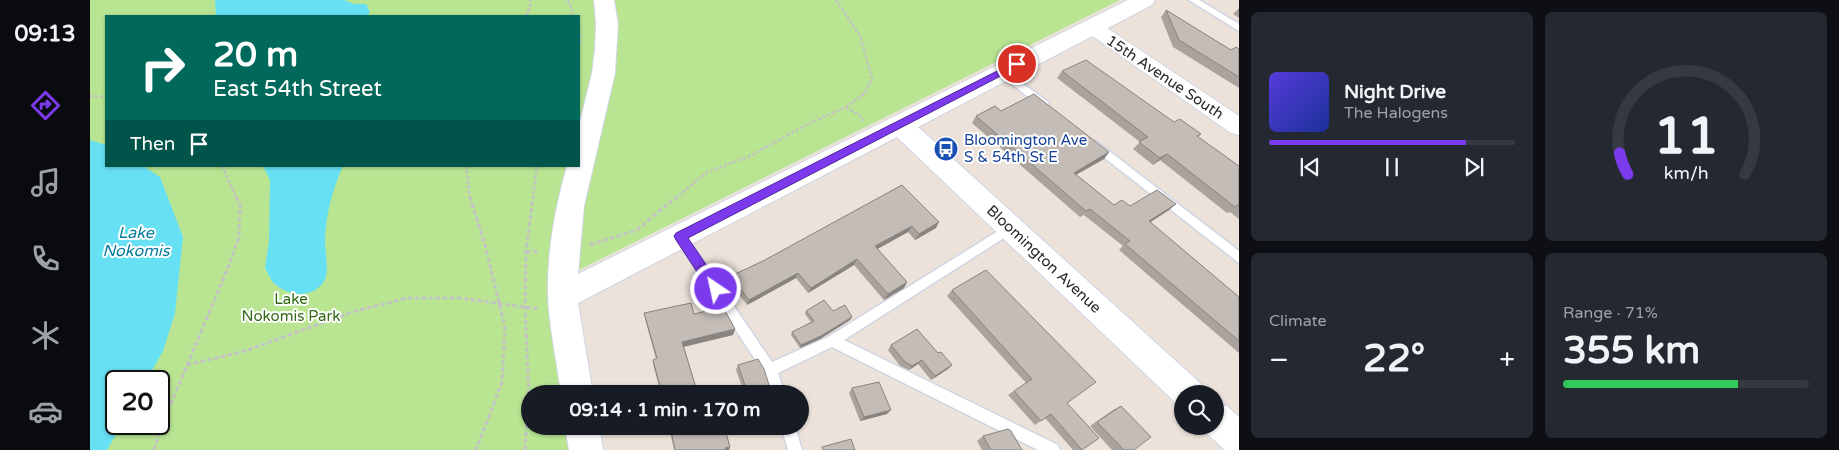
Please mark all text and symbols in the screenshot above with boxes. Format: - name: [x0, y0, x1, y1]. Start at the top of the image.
- text: 09:13: [15, 21, 75, 47]
- street label: 15th Avenue South: [1103, 31, 1227, 123]
- text: 20 m: [213, 34, 298, 76]
- icon: right: [130, 35, 195, 100]
- pin: [996, 43, 1038, 85]
- icon: arrive: [1003, 50, 1031, 78]
- text: East 54th Street: [213, 76, 382, 102]
- text: Night Drive: [1344, 81, 1446, 103]
- icon: directions: [28, 88, 63, 123]
- text: The Halogens: [1344, 103, 1448, 123]
- text: 11: [1653, 105, 1719, 168]
- icon: arrive: [185, 130, 213, 158]
- place label: Bloomington Ave S & 54th St E: [964, 131, 1087, 166]
- text: Then: [130, 133, 175, 155]
- bus stop icon: Bloomington Ave S & 54th St E: [933, 136, 959, 162]
- icon: previous: [1296, 153, 1324, 181]
- icon: pause: [1378, 153, 1406, 181]
- icon: next: [1460, 153, 1488, 181]
- text: km/h: [1664, 163, 1708, 184]
- icon: music: [28, 165, 63, 200]
- street label: Bloomington Avenue: [983, 201, 1105, 317]
- water label: Lake Nokomis: [102, 223, 171, 261]
- icon: phone: [28, 241, 63, 276]
- position arrow: [689, 262, 741, 314]
- park label: Lake Nokomis Park: [242, 290, 340, 325]
- text: Range · 71%: [1563, 303, 1658, 323]
- text: Climate: [1269, 311, 1327, 331]
- icon: climate: [28, 318, 63, 353]
- text: 355 km: [1563, 328, 1700, 374]
- text: 22°: [1363, 336, 1425, 382]
- text: −: [1269, 343, 1289, 377]
- text: +: [1499, 343, 1515, 377]
- speed limit sign: 20: [105, 370, 170, 435]
- map controls: [1174, 385, 1224, 435]
- button: search: [1174, 385, 1224, 435]
- icon: car: [28, 394, 63, 429]
- text: 09:14 · 1 min · 170 m: [569, 399, 761, 421]

